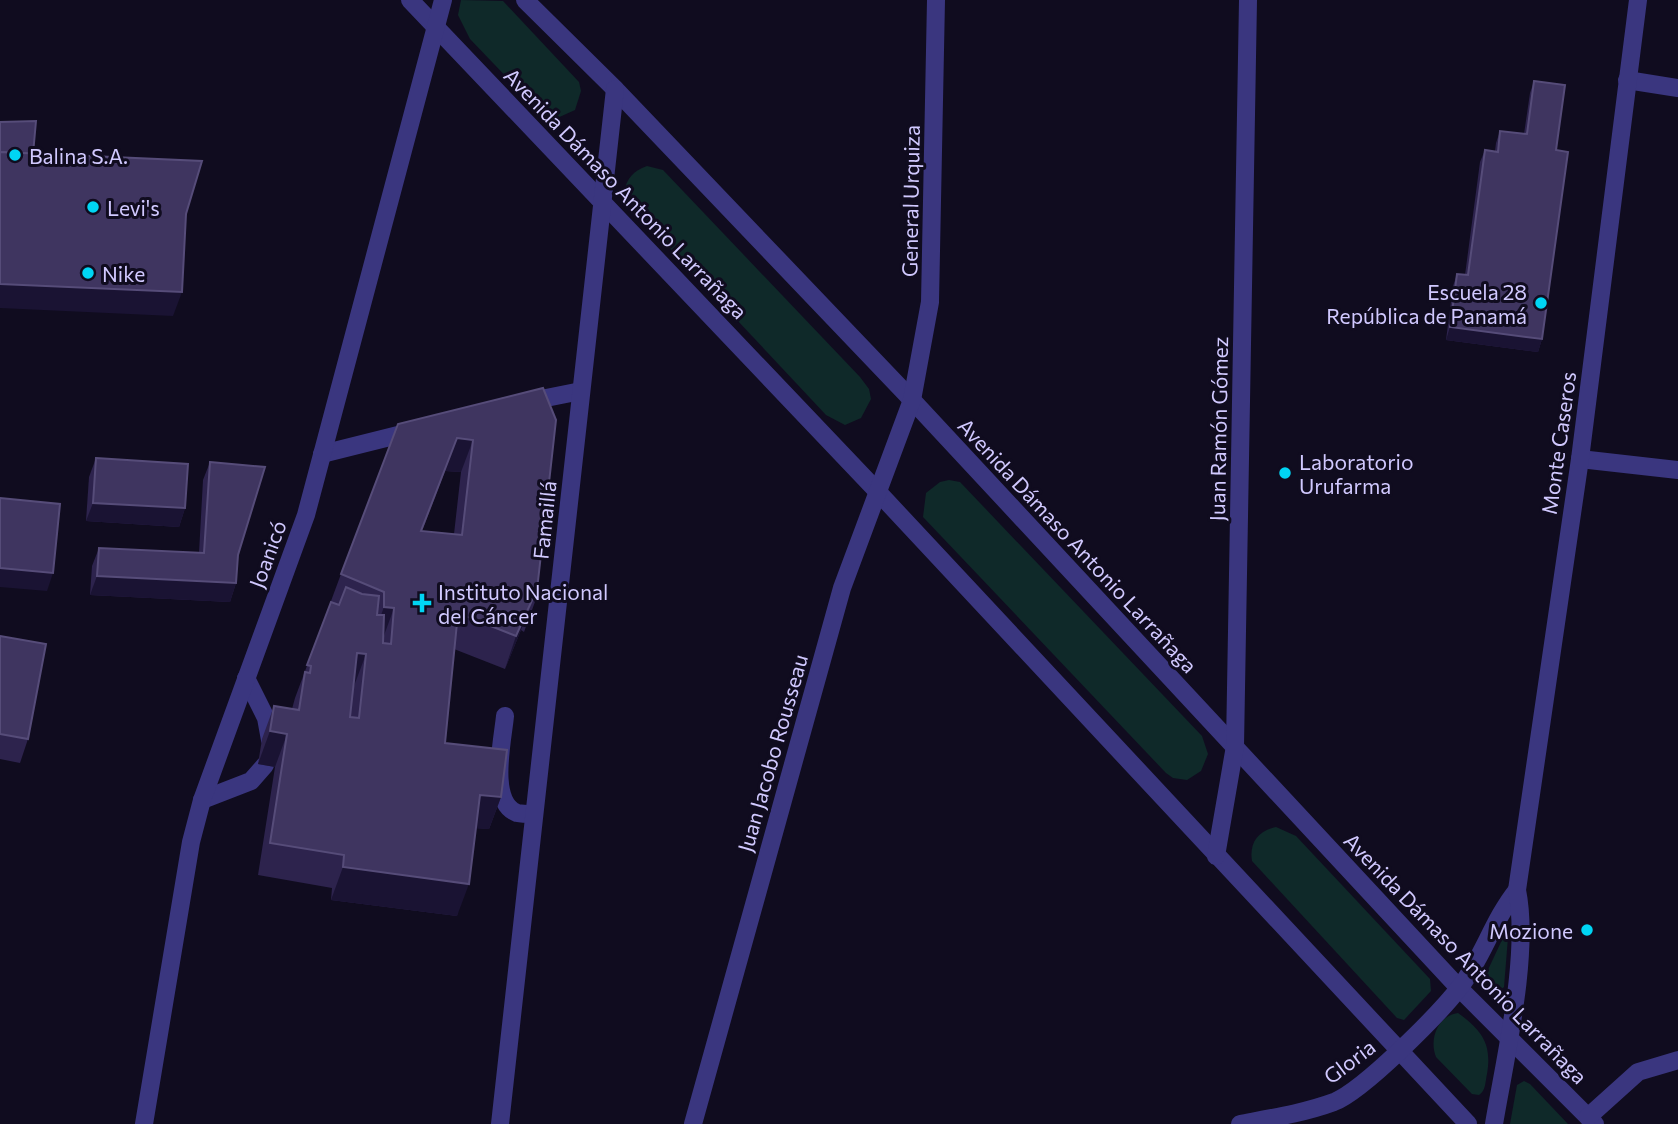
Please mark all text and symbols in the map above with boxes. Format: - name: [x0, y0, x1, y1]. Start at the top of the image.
- street label: Avenida Dámaso Antonio Larrañaga: [499, 62, 753, 324]
- street label: General Urquiza: [896, 125, 924, 277]
- place label: Balina S.A.: [29, 143, 128, 168]
- marker: Balina S.A.: [7, 147, 23, 163]
- place label: Levi's: [107, 195, 160, 220]
- marker: Levi's: [85, 199, 101, 215]
- place label: Nike: [102, 261, 145, 286]
- marker: Nike: [80, 265, 96, 281]
- place label: Escuela 28 República de Panamá: [1326, 279, 1527, 328]
- marker: Escuela 28 República de Panamá: [1533, 295, 1549, 311]
- street label: Juan Ramón Gómez: [1204, 337, 1232, 521]
- street label: Monte Caseros: [1536, 370, 1580, 516]
- street label: Avenida Dámaso Antonio Larrañaga: [953, 413, 1203, 677]
- place label: Laboratorio Urufarma: [1299, 449, 1413, 498]
- marker: Laboratorio Urufarma: [1277, 465, 1293, 481]
- street label: Famaillá: [527, 479, 561, 561]
- street label: Joanicó: [243, 517, 291, 591]
- place label: Instituto Nacional del Cáncer: [438, 579, 608, 628]
- marker: Instituto Nacional del Cáncer: [412, 593, 432, 613]
- street label: Juan Jacobo Rousseau: [732, 651, 812, 855]
- street label: Avenida Dámaso Antonio Larrañaga: [1339, 827, 1593, 1089]
- place label: Mozione: [1489, 918, 1573, 943]
- marker: Mozione: [1579, 922, 1595, 938]
- street label: Gloria: [1318, 1034, 1380, 1088]

